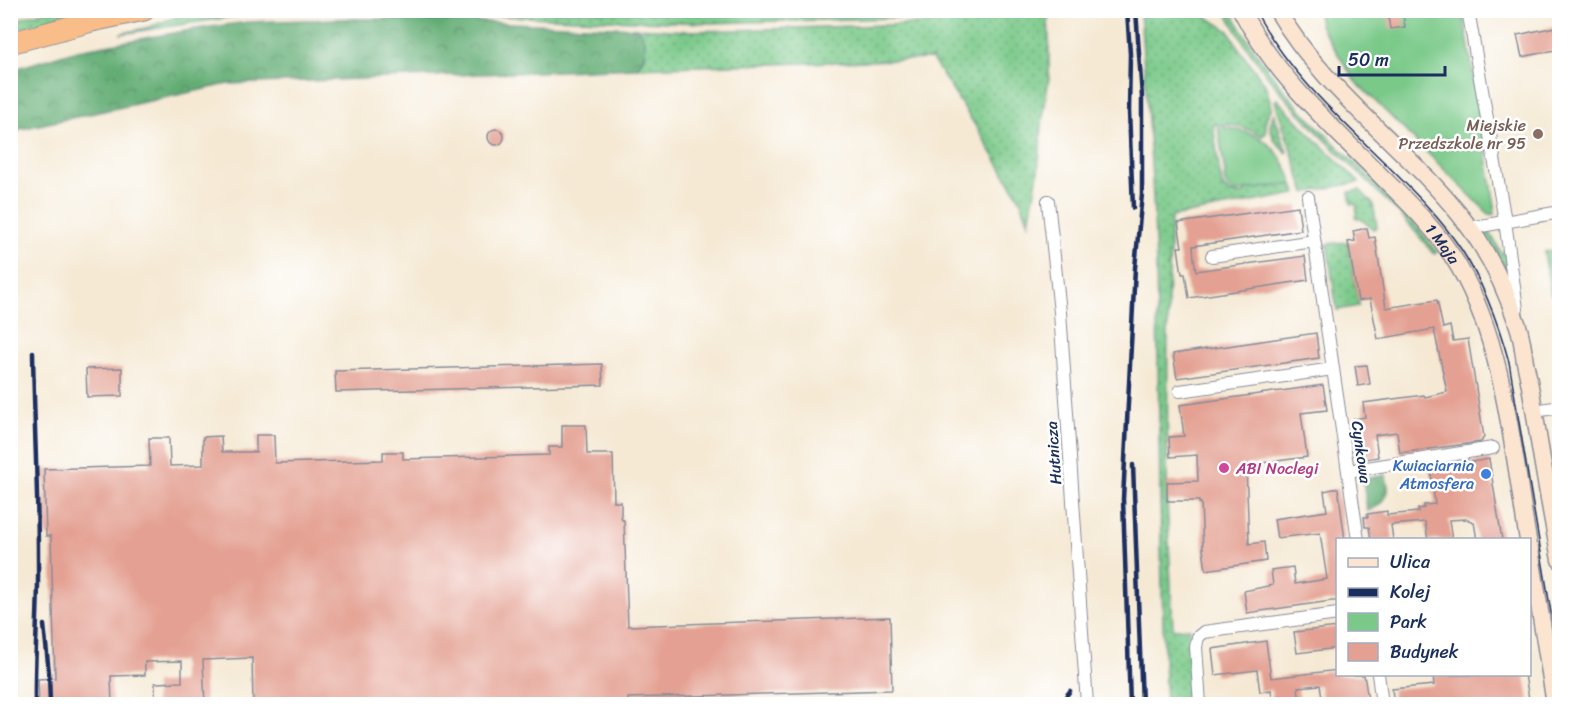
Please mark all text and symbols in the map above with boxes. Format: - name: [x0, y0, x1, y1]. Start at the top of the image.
- scale bar: [1339, 39, 1446, 77]
- text: 50 m: [1348, 44, 1389, 76]
- place label: Miejskie Przedszkole nr 95: [1399, 111, 1526, 158]
- marker: Miejskie Przedszkole nr 95: [1531, 127, 1545, 141]
- street label: 1 Maja: [1418, 217, 1468, 271]
- street label: Cynkowa: [1343, 419, 1380, 486]
- street label: Hutnicza: [1037, 420, 1070, 486]
- place label: Kwiaciarnia Atmosfera: [1393, 451, 1474, 498]
- place label: ABI Noclegi: [1235, 454, 1319, 483]
- marker: ABI Noclegi: [1217, 461, 1231, 475]
- marker: Kwiaciarnia Atmosfera: [1479, 467, 1493, 481]
- legend: [1336, 538, 1531, 676]
- text: Ulica: [1390, 546, 1431, 578]
- text: Kolej: [1390, 576, 1430, 608]
- text: Park: [1390, 606, 1427, 638]
- text: Budynek: [1390, 636, 1459, 668]

